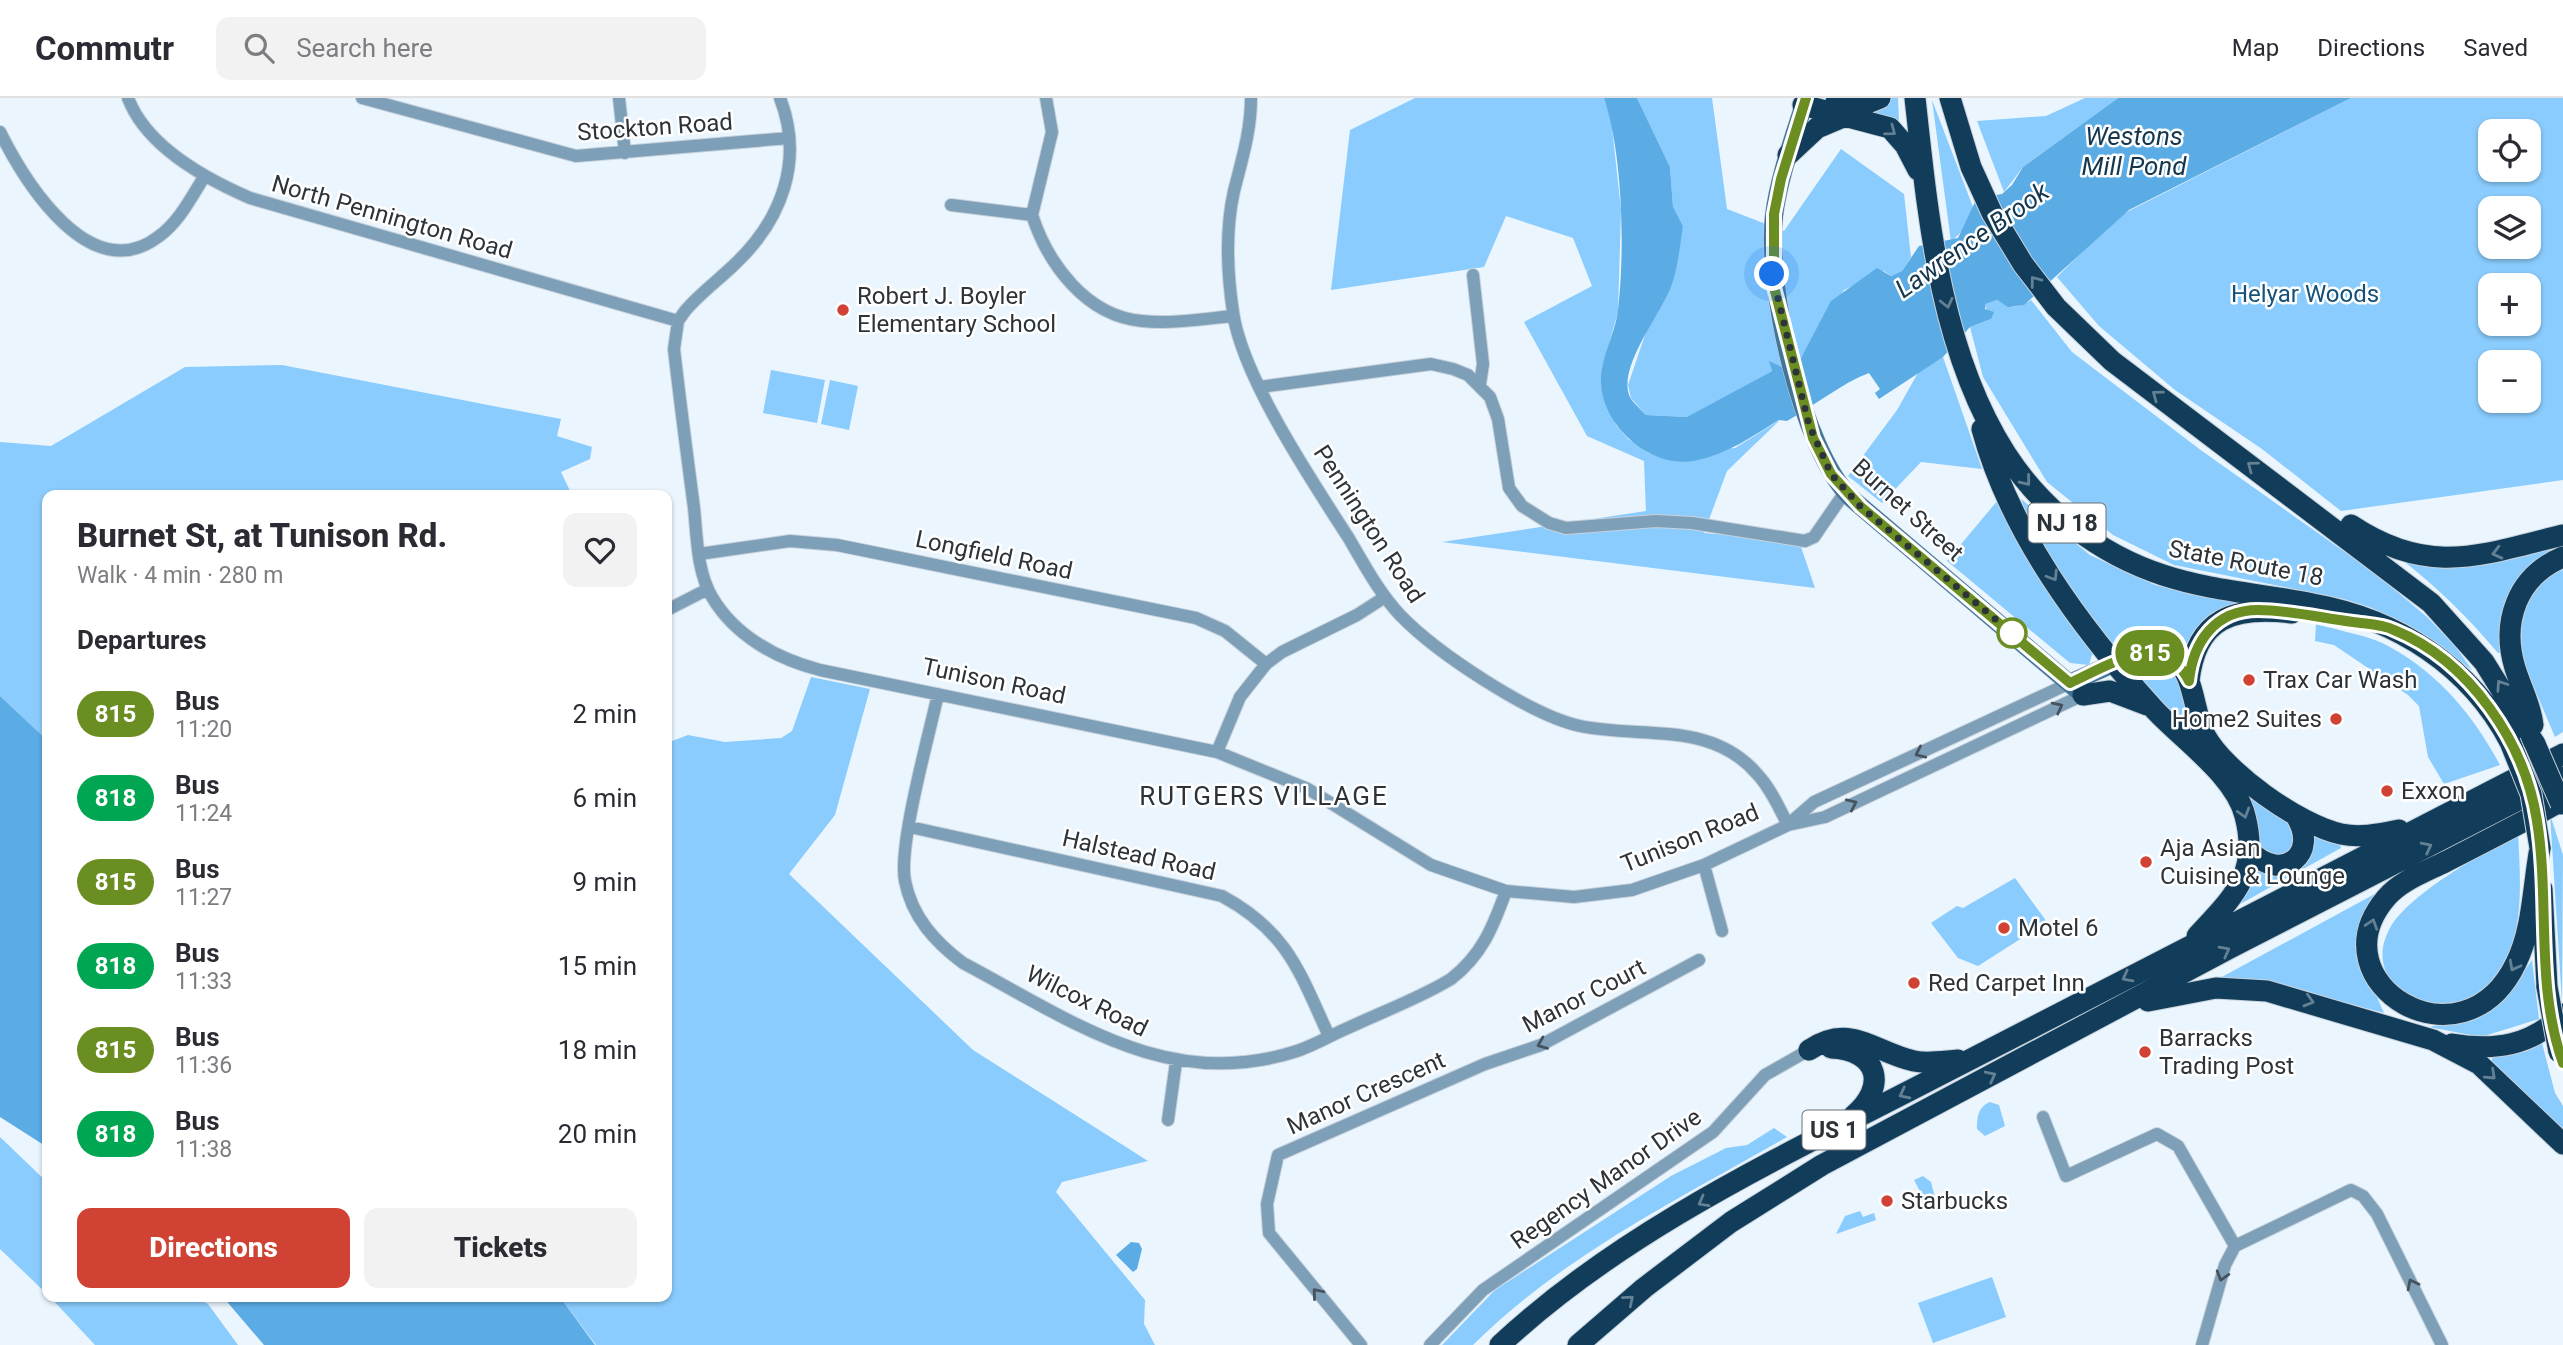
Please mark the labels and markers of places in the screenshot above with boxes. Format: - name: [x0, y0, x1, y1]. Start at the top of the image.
- place label: Robert J. Boyler Elementary School: [857, 282, 1056, 338]
- marker: Robert J. Boyler Elementary School: [835, 302, 851, 318]
- unlabelled marker: [1997, 618, 2027, 648]
- place label: Trax Car Wash: [2263, 666, 2417, 694]
- marker: Trax Car Wash: [2241, 672, 2257, 688]
- place label: Home2 Suites: [2172, 705, 2322, 733]
- marker: Home2 Suites: [2328, 711, 2344, 727]
- place label: Exxon: [2401, 777, 2465, 805]
- marker: Exxon: [2379, 783, 2395, 799]
- place label: Aja Asian Cuisine & Lounge: [2160, 834, 2345, 890]
- marker: Aja Asian Cuisine & Lounge: [2138, 854, 2154, 870]
- place label: Motel 6: [2018, 914, 2099, 942]
- marker: Motel 6: [1996, 920, 2012, 936]
- place label: Red Carpet Inn: [1928, 969, 2085, 997]
- marker: Red Carpet Inn: [1906, 975, 1922, 991]
- place label: Barracks Trading Post: [2159, 1024, 2294, 1080]
- marker: Barracks Trading Post: [2137, 1044, 2153, 1060]
- place label: Starbucks: [1901, 1187, 2008, 1215]
- marker: Starbucks: [1879, 1193, 1895, 1209]

